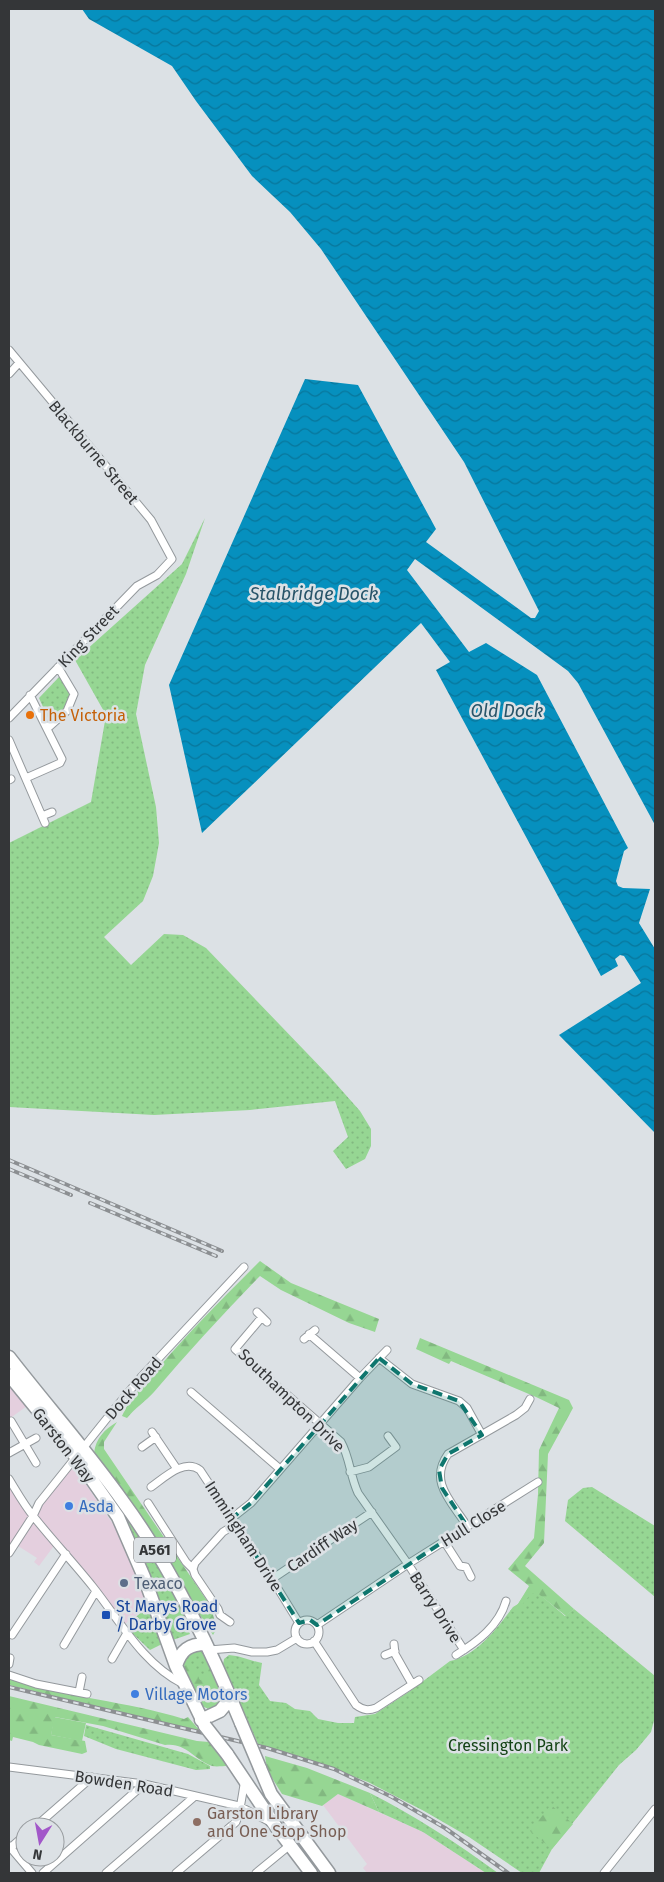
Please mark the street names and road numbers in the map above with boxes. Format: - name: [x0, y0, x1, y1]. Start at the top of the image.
- street label: Blackburne Street: [45, 397, 143, 508]
- street label: King Street: [54, 601, 123, 671]
- street label: Southampton Drive: [235, 1345, 349, 1456]
- street label: Dock Road: [101, 1353, 166, 1423]
- street label: Garston Way: [28, 1404, 99, 1487]
- street label: Immingham Drive: [201, 1477, 286, 1595]
- street label: Hull Close: [437, 1496, 509, 1551]
- street label: Cardiff Way: [283, 1515, 361, 1576]
- road number: A561: [134, 1538, 176, 1562]
- street label: Barry Drive: [406, 1568, 465, 1646]
- street label: Bowden Road: [73, 1766, 174, 1801]

